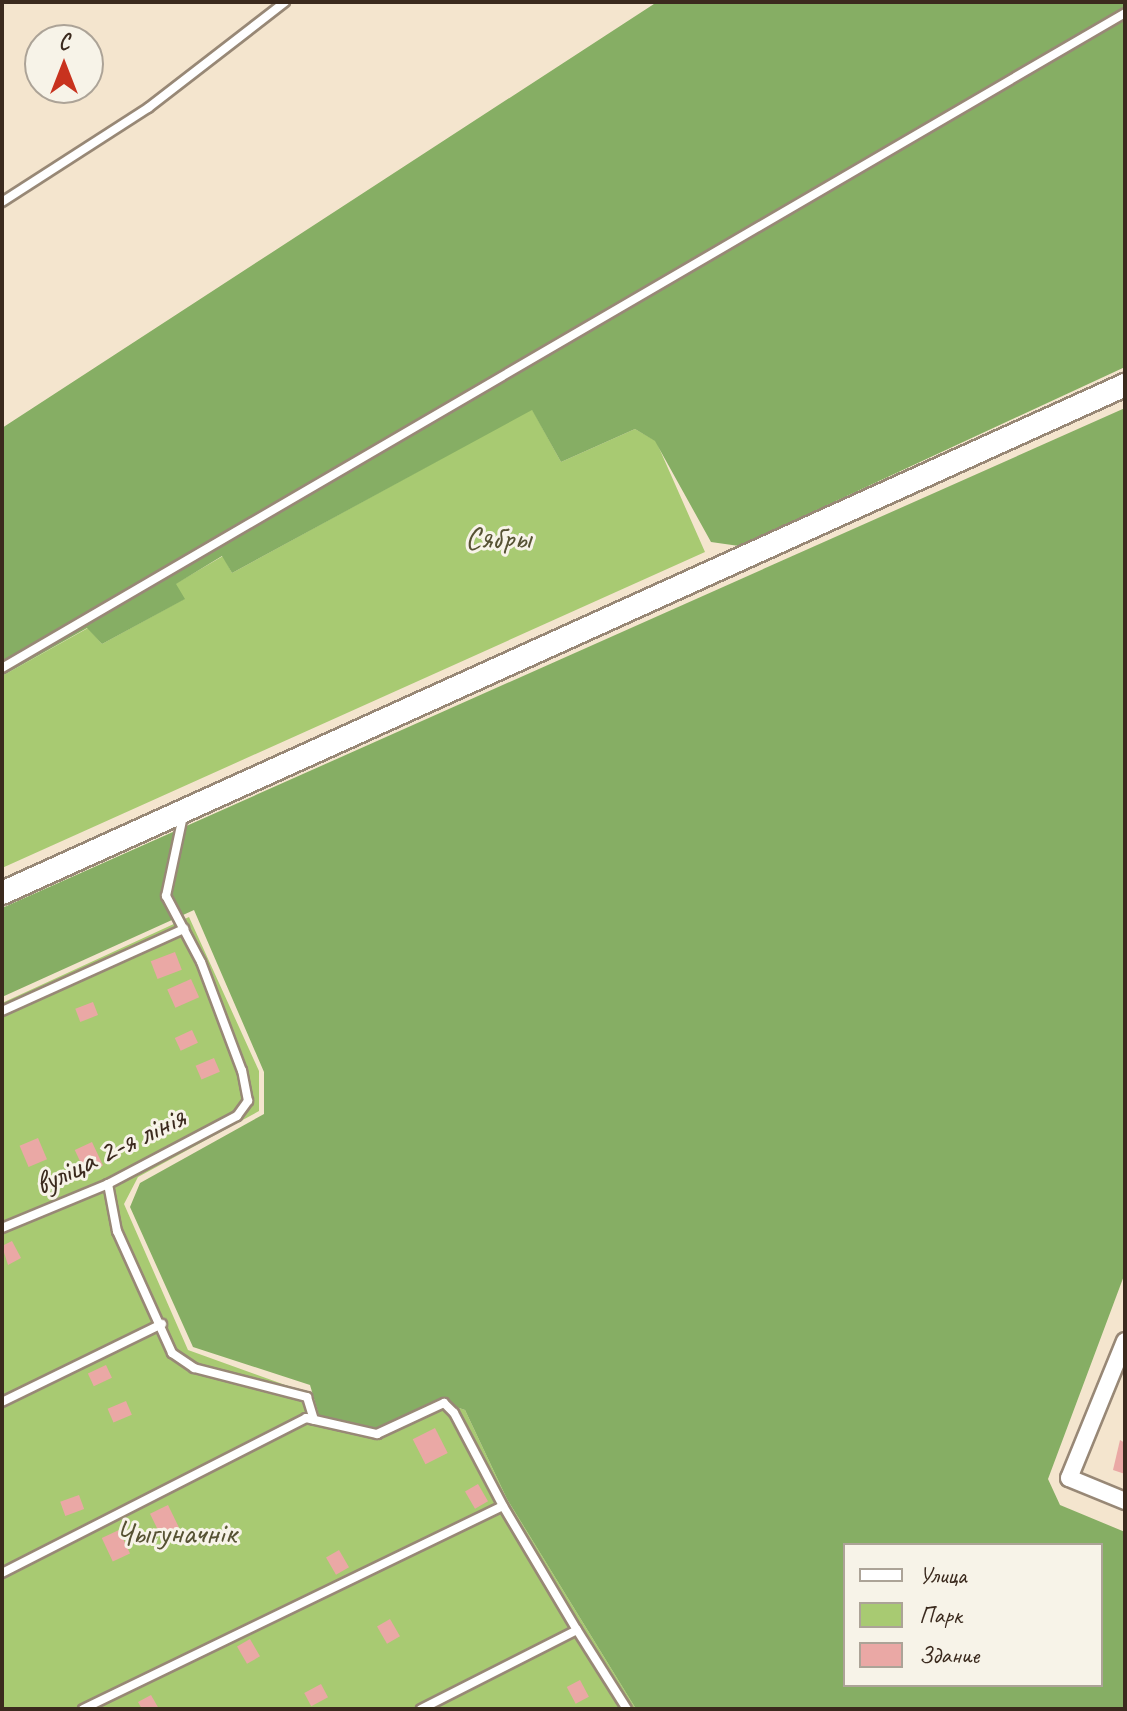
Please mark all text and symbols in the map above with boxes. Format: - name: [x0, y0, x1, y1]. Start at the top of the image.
- north arrow: [24, 24, 104, 104]
- text: С: [59, 28, 69, 56]
- park label: Сябры: [465, 519, 531, 557]
- street label: вуліца 2-я лінія: [28, 1098, 192, 1204]
- park label: Чыгуначнік: [116, 1514, 236, 1552]
- legend: [843, 1543, 1103, 1687]
- text: Улица: [919, 1560, 967, 1590]
- text: Парк: [919, 1600, 962, 1630]
- text: Здание: [919, 1640, 979, 1670]

